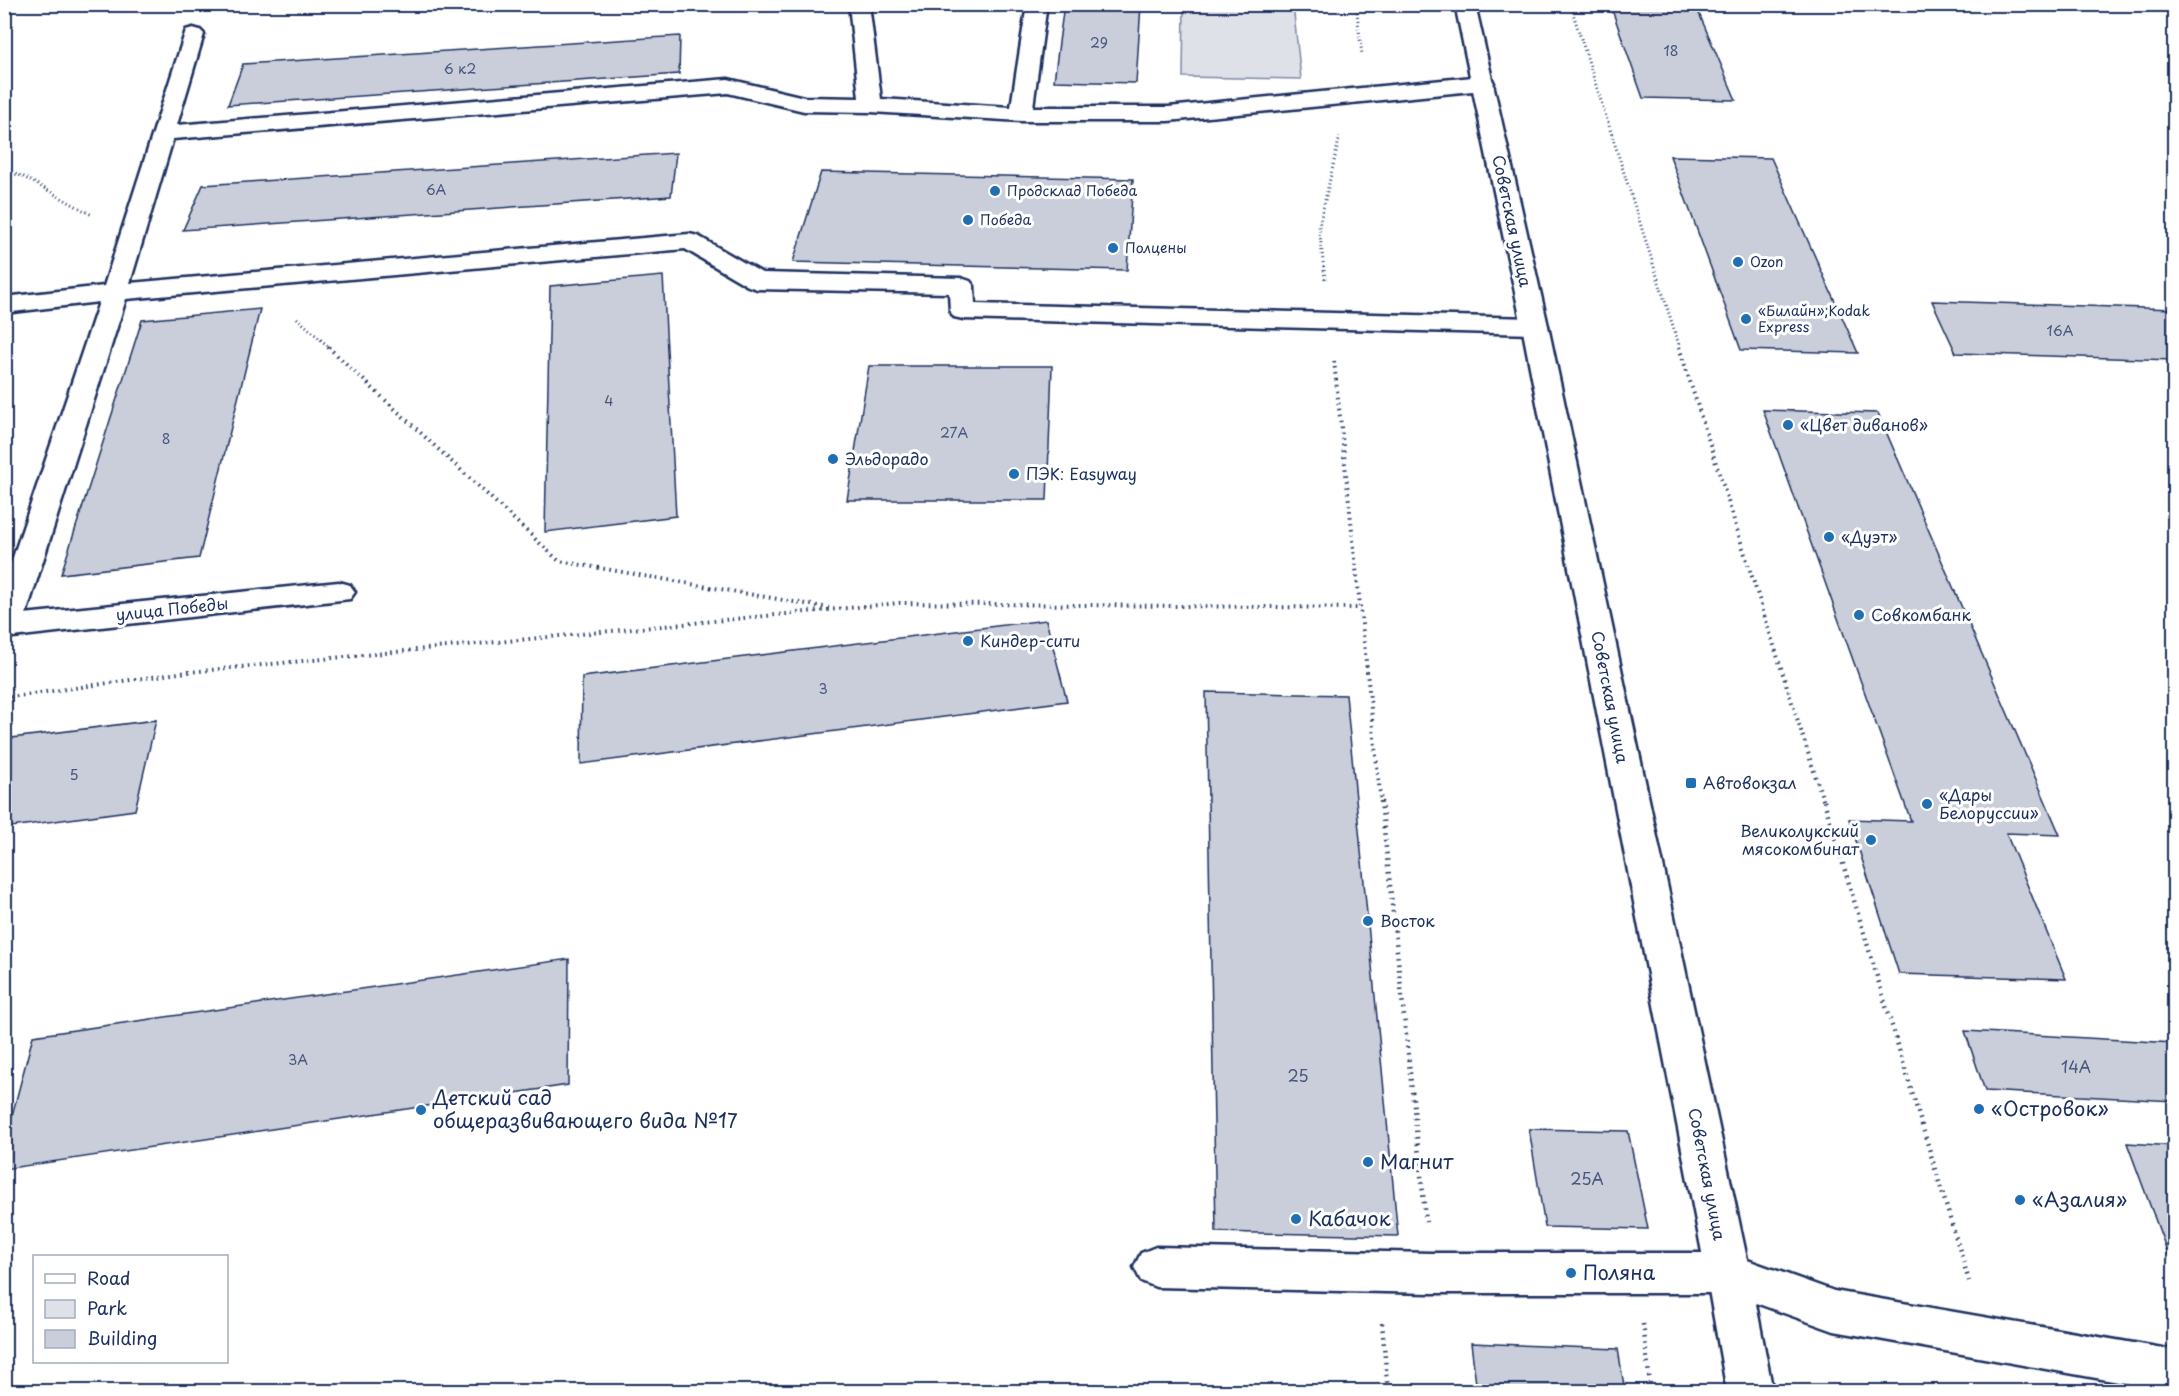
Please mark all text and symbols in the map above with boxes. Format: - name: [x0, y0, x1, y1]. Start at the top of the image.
- house number: 29: [1090, 32, 1108, 53]
- house number: 18: [1663, 40, 1679, 61]
- house number: 6 к2: [444, 58, 476, 79]
- street label: Советская улица: [1487, 153, 1539, 289]
- house number: 6А: [426, 179, 447, 200]
- place label: Продсклад Победа: [1007, 180, 1138, 201]
- marker: Продсклад Победа: [988, 184, 1002, 198]
- place label: Победа: [980, 209, 1031, 230]
- marker: Победа: [961, 213, 975, 227]
- place label: Полцены: [1125, 237, 1187, 258]
- marker: Полцены: [1106, 241, 1120, 255]
- place label: Ozon: [1750, 251, 1783, 272]
- marker: Ozon: [1731, 255, 1745, 269]
- place label: «Билайн»;Kodak Express: [1758, 300, 1871, 337]
- marker: «Билайн»;Kodak Express: [1739, 312, 1753, 326]
- house number: 16А: [2047, 320, 2074, 341]
- house number: 4: [604, 390, 614, 411]
- place label: «Цвет диванов»: [1800, 412, 1928, 436]
- marker: «Цвет диванов»: [1781, 418, 1795, 432]
- house number: 27А: [940, 422, 968, 443]
- house number: 8: [162, 428, 170, 449]
- place label: Эльдорадо: [845, 446, 929, 470]
- marker: Эльдорадо: [826, 452, 840, 466]
- place label: ПЭК: Easyway: [1026, 461, 1137, 485]
- marker: ПЭК: Easyway: [1007, 467, 1021, 481]
- place label: «Дуэт»: [1841, 524, 1897, 548]
- marker: «Дуэт»: [1822, 530, 1836, 544]
- street label: улица Победы: [115, 590, 229, 626]
- place label: Совкомбанк: [1871, 602, 1971, 626]
- marker: Совкомбанк: [1852, 608, 1866, 622]
- place label: Киндер-сити: [980, 628, 1080, 652]
- street label: Советская улица: [1586, 629, 1636, 765]
- marker: Киндер-сити: [961, 634, 975, 648]
- house number: 3: [818, 678, 828, 699]
- house number: 5: [69, 764, 79, 785]
- place label: Автовокзал: [1703, 770, 1797, 794]
- marker: Автовокзал: [1684, 776, 1698, 790]
- place label: «Дары Белоруссии»: [1939, 782, 2039, 824]
- marker: «Дары Белоруссии»: [1920, 797, 1934, 811]
- place label: Великолукский мясокомбинат: [1740, 818, 1860, 860]
- marker: Великолукский мясокомбинат: [1864, 833, 1878, 847]
- place label: Восток: [1380, 908, 1435, 932]
- marker: Восток: [1361, 914, 1375, 928]
- house number: 3А: [288, 1049, 308, 1070]
- house number: 14А: [2061, 1054, 2091, 1078]
- house number: 25: [1287, 1063, 1309, 1087]
- place label: Детский сад общеразвивающего вида №17: [432, 1082, 738, 1135]
- place label: «Островок»: [1991, 1093, 2109, 1123]
- marker: «Островок»: [1972, 1102, 1986, 1116]
- marker: Детский сад общеразвивающего вида №17: [414, 1103, 428, 1117]
- street label: Советская улица: [1683, 1106, 1733, 1242]
- place label: Магнит: [1380, 1146, 1454, 1176]
- marker: Магнит: [1361, 1155, 1375, 1169]
- house number: 25А: [1570, 1166, 1604, 1190]
- place label: «Азалия»: [2032, 1184, 2127, 1214]
- marker: «Азалия»: [2013, 1193, 2027, 1207]
- place label: Кабачок: [1308, 1203, 1391, 1233]
- marker: Кабачок: [1289, 1212, 1303, 1226]
- legend: [33, 1255, 228, 1363]
- place label: Поляна: [1583, 1257, 1656, 1287]
- text: Road: [87, 1264, 131, 1291]
- marker: Поляна: [1564, 1266, 1578, 1280]
- text: Park: [87, 1294, 127, 1321]
- text: Building: [87, 1324, 157, 1351]

